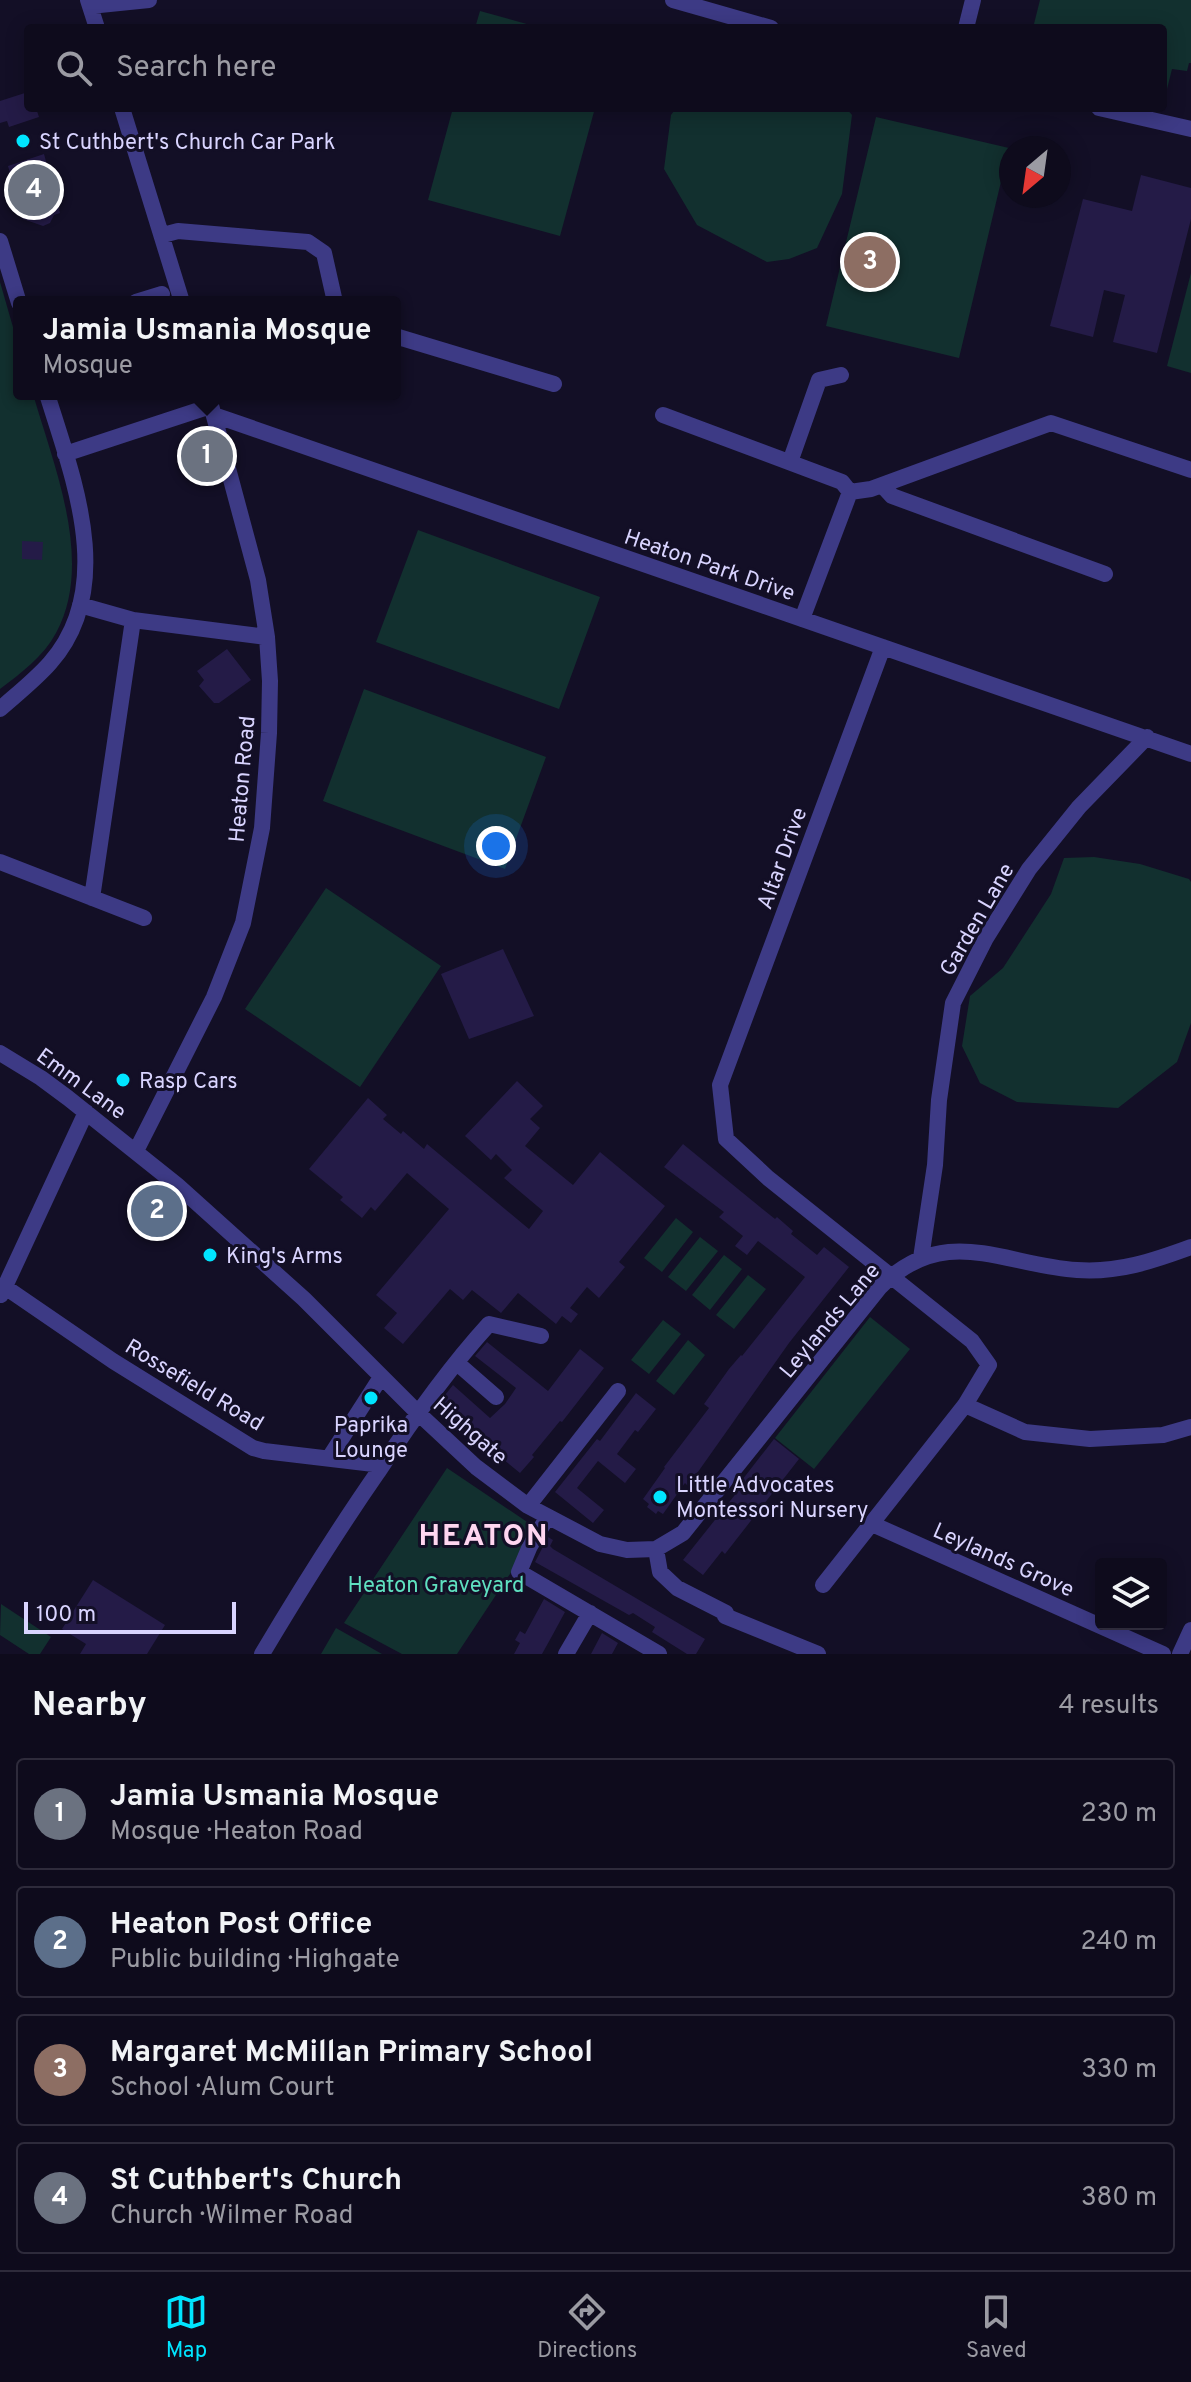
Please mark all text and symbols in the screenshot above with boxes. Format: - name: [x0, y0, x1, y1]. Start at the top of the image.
- search box: [24, 24, 1167, 112]
- icon: search: [52, 46, 96, 90]
- text: Search here: [116, 50, 276, 87]
- place label: St Cuthbert's Church Car Park: [39, 130, 335, 157]
- marker: St Cuthbert's Church Car Park: [14, 132, 32, 150]
- north arrow: [999, 136, 1071, 208]
- pin: 4: [8, 160, 60, 220]
- pin: 3: [844, 232, 896, 292]
- popup: [13, 296, 401, 400]
- text: Jamia Usmania Mosque: [42, 313, 372, 350]
- text: Mosque: [42, 350, 133, 383]
- pin: 1: [181, 426, 233, 486]
- street label: Heaton Park Drive: [620, 524, 798, 608]
- street label: Heaton Road: [224, 715, 262, 844]
- street label: Altar Drive: [752, 804, 814, 914]
- your location: [476, 826, 516, 866]
- street label: Garden Lane: [935, 859, 1021, 981]
- street label: Emm Lane: [30, 1043, 131, 1127]
- place label: Rasp Cars: [139, 1069, 238, 1096]
- marker: Rasp Cars: [114, 1071, 132, 1089]
- pin: 2: [131, 1181, 183, 1241]
- place label: King's Arms: [226, 1244, 343, 1271]
- marker: King's Arms: [201, 1246, 219, 1264]
- street label: Leylands Lane: [775, 1258, 887, 1385]
- street label: Rossefield Road: [119, 1334, 268, 1438]
- marker: Paprika Lounge: [362, 1389, 380, 1407]
- street label: Highgate: [427, 1392, 512, 1472]
- place label: Paprika Lounge: [334, 1413, 408, 1465]
- place label: Little Advocates Montessori Nursery: [676, 1473, 868, 1525]
- marker: Little Advocates Montessori Nursery: [651, 1488, 669, 1506]
- street label: Leylands Grove: [928, 1518, 1078, 1604]
- district label: HEATON: [418, 1519, 550, 1556]
- map controls: [1095, 1558, 1167, 1630]
- button: layers: [1095, 1558, 1167, 1630]
- park label: Heaton Graveyard: [348, 1573, 525, 1600]
- scale bar: [24, 1598, 236, 1634]
- text: 100 m: [36, 1602, 96, 1629]
- text: Nearby: [32, 1685, 147, 1728]
- text: 4 results: [1058, 1690, 1159, 1723]
- text: Jamia Usmania Mosque: [110, 1779, 439, 1816]
- text: 1: [55, 1798, 65, 1831]
- text: 230 m: [1081, 1798, 1157, 1831]
- text: Mosque · Heaton Road: [110, 1816, 363, 1849]
- text: Heaton Post Office: [110, 1907, 372, 1944]
- text: 2: [52, 1926, 68, 1959]
- text: 240 m: [1080, 1926, 1157, 1959]
- text: Public building · Highgate: [110, 1944, 400, 1977]
- text: Margaret McMillan Primary School: [110, 2035, 593, 2072]
- text: 3: [52, 2054, 68, 2087]
- text: 330 m: [1081, 2054, 1157, 2087]
- text: School · Alum Court: [110, 2072, 335, 2105]
- text: St Cuthbert's Church: [110, 2163, 402, 2200]
- text: 4: [52, 2182, 68, 2215]
- text: 380 m: [1081, 2182, 1157, 2215]
- text: Church · Wilmer Road: [110, 2200, 353, 2233]
- tab: Map: [164, 2290, 208, 2365]
- tab: Directions: [537, 2290, 637, 2365]
- tab: Saved: [966, 2290, 1027, 2365]

